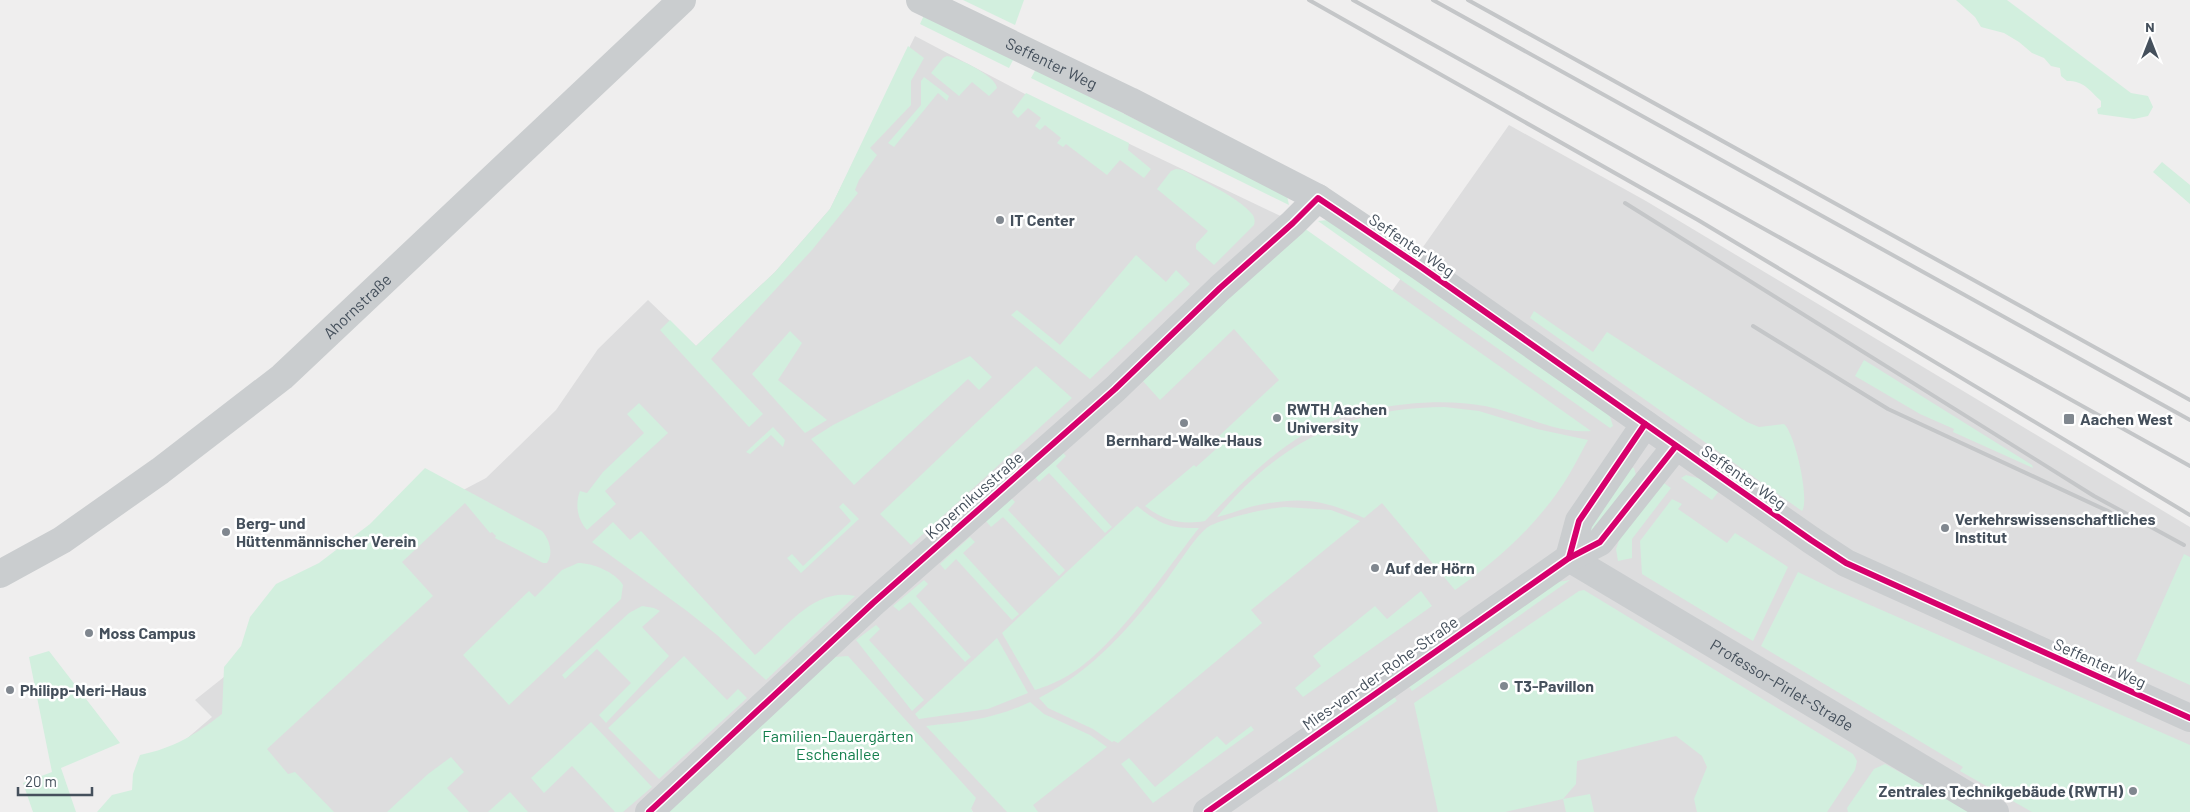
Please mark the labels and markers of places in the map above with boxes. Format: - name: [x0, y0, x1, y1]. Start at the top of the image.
- place label: IT Center: [1010, 210, 1075, 229]
- marker: IT Center: [994, 214, 1006, 226]
- place label: RWTH Aachen University: [1287, 399, 1387, 436]
- place label: Aachen West: [2080, 409, 2173, 428]
- marker: RWTH Aachen University: [1271, 412, 1283, 424]
- marker: Aachen West: [2062, 412, 2076, 426]
- marker: Bernhard-Walke-Haus: [1178, 417, 1190, 429]
- place label: Bernhard-Walke-Haus: [1106, 430, 1262, 449]
- place label: Verkehrswissenschaftliches Institut: [1955, 509, 2155, 546]
- place label: Berg- und Hüttenmännischer Verein: [236, 513, 416, 550]
- marker: Verkehrswissenschaftliches Institut: [1939, 522, 1951, 534]
- marker: Berg- und Hüttenmännischer Verein: [220, 526, 232, 538]
- place label: Auf der Hörn: [1385, 558, 1475, 577]
- marker: Auf der Hörn: [1369, 562, 1381, 574]
- place label: Moss Campus: [99, 623, 196, 642]
- marker: Moss Campus: [83, 627, 95, 639]
- place label: T3-Pavillon: [1514, 676, 1594, 695]
- place label: Philipp-Neri-Haus: [20, 680, 146, 699]
- marker: T3-Pavillon: [1498, 680, 1510, 692]
- marker: Philipp-Neri-Haus: [4, 684, 16, 696]
- place label: Zentrales Technikgebäude (RWTH): [1878, 781, 2123, 800]
- marker: Zentrales Technikgebäude (RWTH): [2127, 785, 2139, 797]

